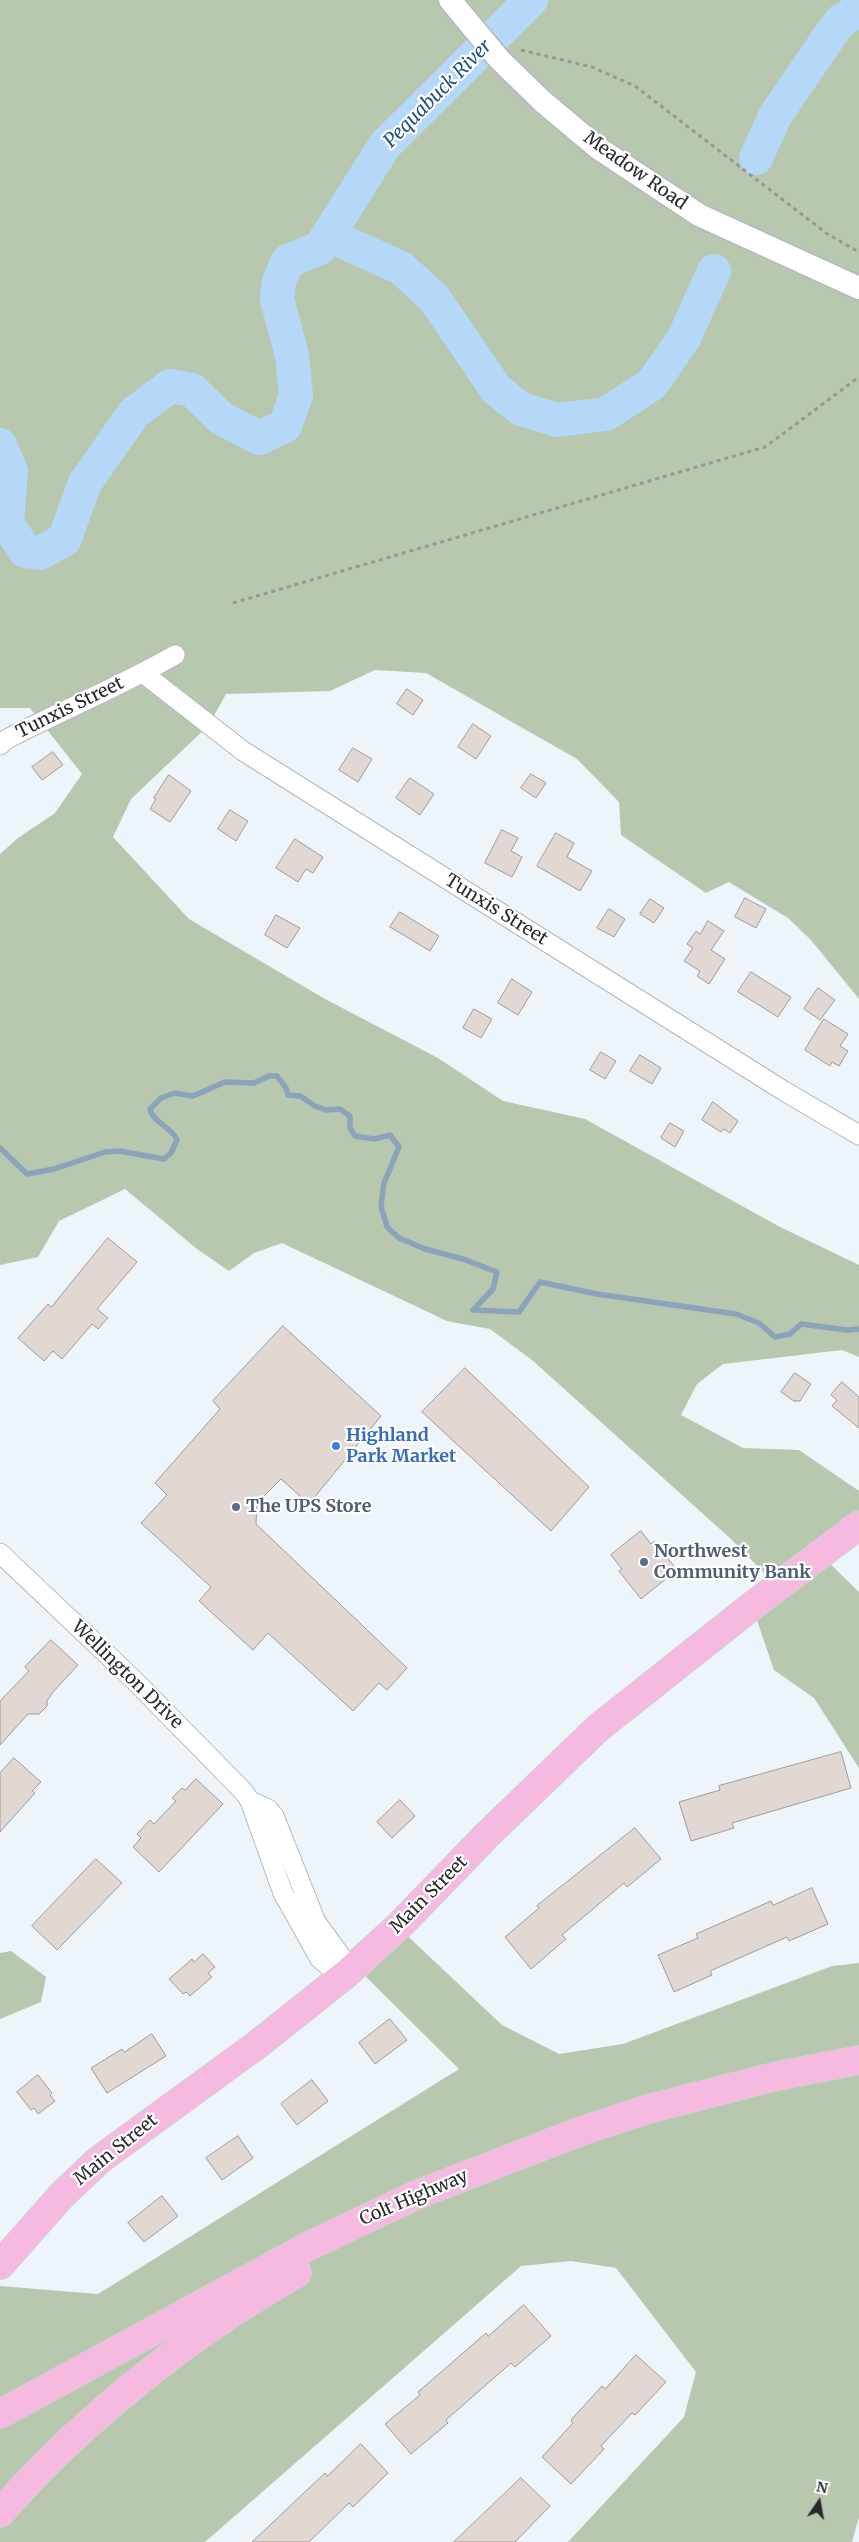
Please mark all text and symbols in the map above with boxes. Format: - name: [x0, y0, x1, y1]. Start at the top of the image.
- water label: Pequabuck River: [379, 35, 497, 153]
- street label: Meadow Road: [579, 127, 691, 215]
- street label: Tunxis Street: [13, 673, 127, 743]
- street label: Tunxis Street: [441, 870, 551, 950]
- place label: Highland Park Market: [346, 1425, 456, 1468]
- marker: Highland Park Market: [330, 1440, 342, 1452]
- place label: The UPS Store: [246, 1496, 371, 1518]
- marker: The UPS Store: [230, 1501, 242, 1513]
- place label: Northwest Community Bank: [654, 1541, 811, 1584]
- marker: Northwest Community Bank: [638, 1556, 650, 1568]
- street label: Wellington Drive: [67, 1616, 187, 1734]
- street label: Main Street: [386, 1852, 472, 1938]
- street label: Main Street: [70, 2110, 162, 2190]
- street label: Colt Highway: [357, 2165, 471, 2231]
- north arrow: [794, 2477, 844, 2527]
- text: N: [815, 2477, 829, 2497]

